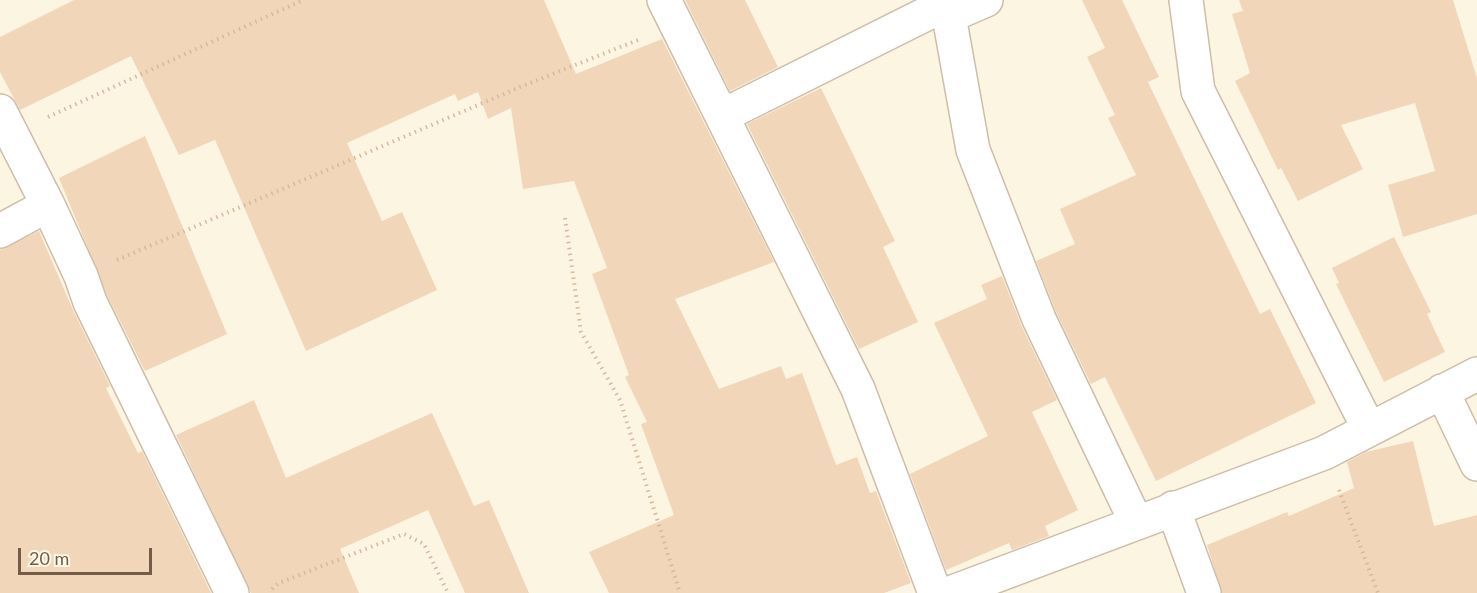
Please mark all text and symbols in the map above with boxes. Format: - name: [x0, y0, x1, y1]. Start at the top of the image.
- scale bar: [21, 536, 154, 574]
- text: 20 m: [29, 547, 69, 569]

